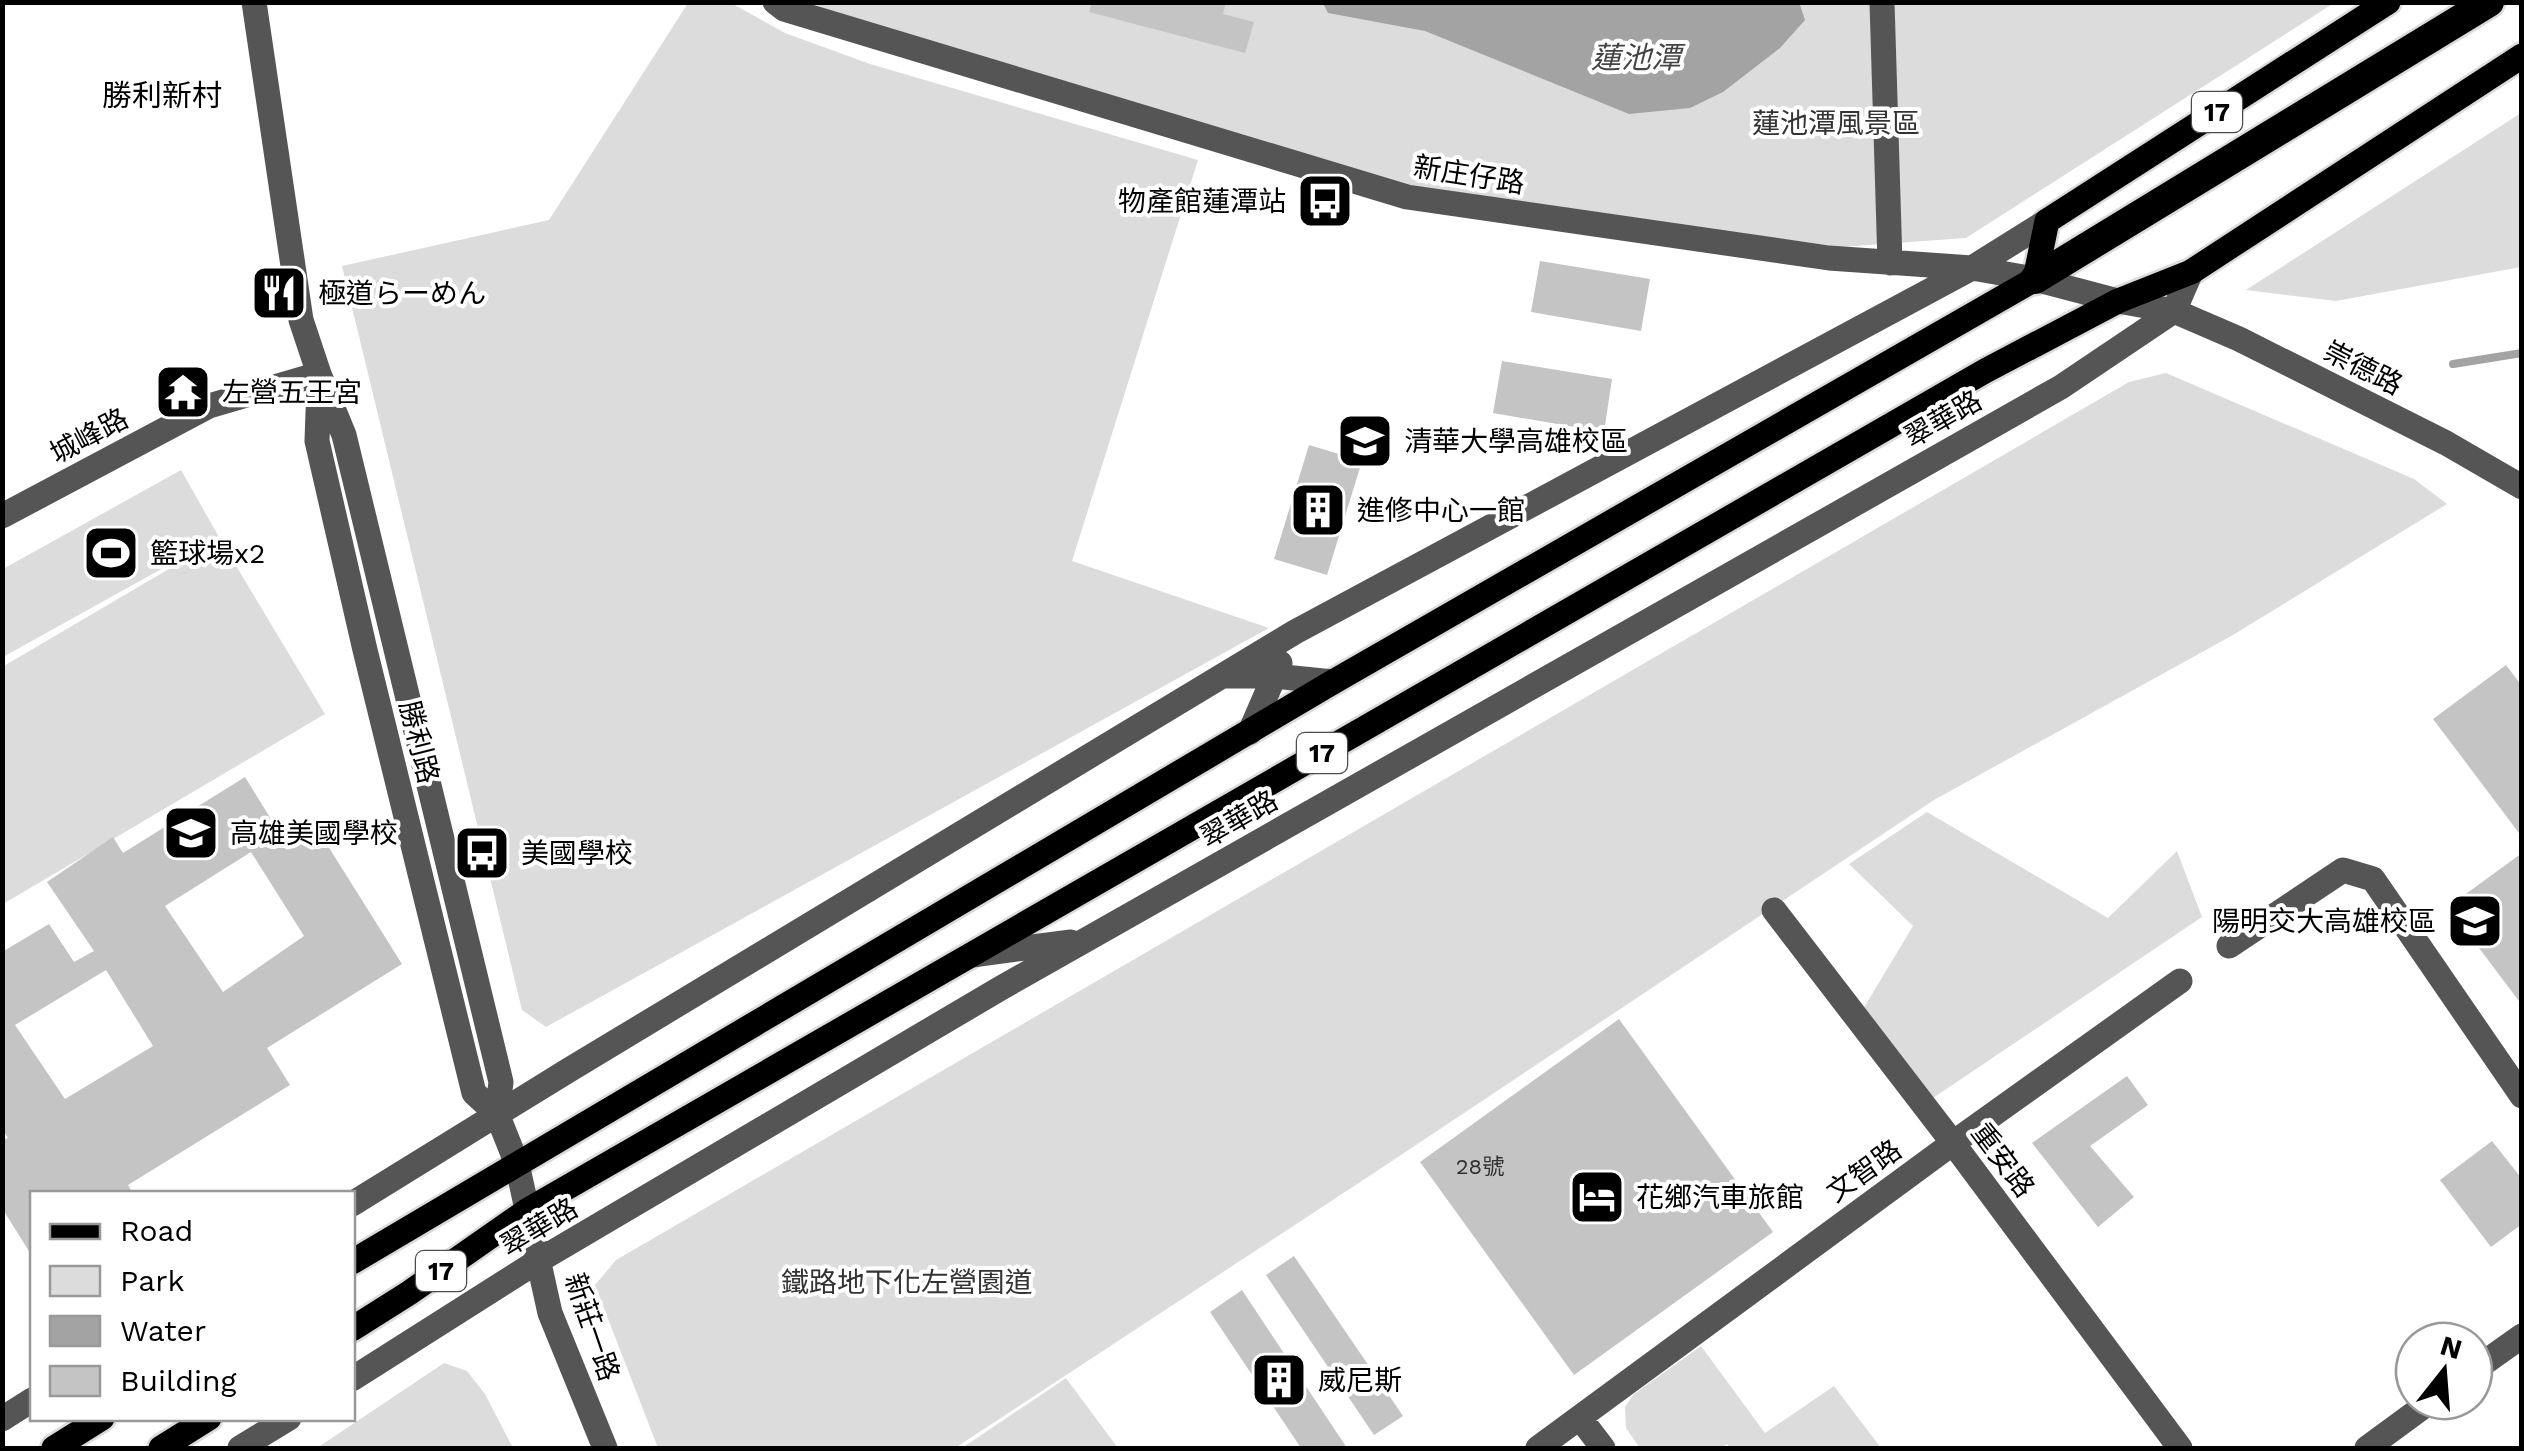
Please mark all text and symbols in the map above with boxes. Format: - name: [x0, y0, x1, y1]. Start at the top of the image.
- water label: 蓮池潭: [1591, 40, 1686, 75]
- district label: 勝利新村: [102, 78, 222, 113]
- road number: 17: [2192, 92, 2242, 132]
- park label: 蓮池潭風景區: [1752, 107, 1920, 140]
- street label: 新庄仔路: [1411, 150, 1527, 200]
- bus stop icon: 物產館蓮潭站: [1295, 171, 1355, 231]
- place label: 物產館蓮潭站: [1118, 185, 1286, 218]
- restaurant icon: 極道らーめん: [249, 263, 309, 323]
- place label: 極道らーめん: [318, 277, 486, 310]
- street label: 崇德路: [2318, 334, 2408, 402]
- temple icon: 左營五王宮: [153, 362, 213, 422]
- place label: 左營五王宮: [222, 376, 362, 409]
- street label: 翠華路: [1898, 384, 1988, 454]
- street label: 城峰路: [44, 402, 134, 470]
- school or university icon: 清華大學高雄校區: [1335, 411, 1395, 471]
- place label: 清華大學高雄校區: [1404, 425, 1628, 458]
- building icon: 進修中心一館: [1288, 480, 1348, 540]
- place label: 進修中心一館: [1357, 494, 1525, 527]
- sports icon: 籃球場x2: [81, 523, 141, 583]
- place label: 籃球場x2: [150, 537, 265, 570]
- street label: 勝利路: [393, 697, 445, 787]
- road number: 17: [1297, 733, 1347, 773]
- street label: 翠華路: [1194, 784, 1284, 854]
- school or university icon: 高雄美國學校: [161, 803, 221, 863]
- place label: 高雄美國學校: [230, 817, 398, 850]
- bus stop icon: 美國學校: [452, 823, 512, 883]
- place label: 美國學校: [521, 837, 633, 870]
- school or university icon: 陽明交大高雄校區: [2445, 891, 2505, 951]
- place label: 陽明交大高雄校區: [2212, 905, 2436, 938]
- street label: 重安路: [1965, 1117, 2041, 1203]
- street label: 文智路: [1820, 1133, 1908, 1209]
- house number: 28號: [1456, 1154, 1504, 1179]
- hotel icon: 花鄉汽車旅館: [1567, 1167, 1627, 1227]
- place label: 花鄉汽車旅館: [1636, 1181, 1804, 1214]
- legend: [30, 1191, 355, 1421]
- street label: 翠華路: [494, 1191, 584, 1263]
- text: Road: [120, 1213, 193, 1248]
- road number: 17: [416, 1251, 466, 1291]
- text: Park: [120, 1263, 185, 1298]
- park label: 鐵路地下化左營園道: [781, 1266, 1033, 1299]
- street label: 新莊一路: [558, 1269, 626, 1385]
- text: Water: [120, 1313, 206, 1348]
- north arrow: [2394, 1321, 2494, 1421]
- text: N: [2436, 1329, 2466, 1366]
- building icon: 威尼斯: [1249, 1350, 1309, 1410]
- text: Building: [120, 1363, 237, 1398]
- place label: 威尼斯: [1318, 1364, 1402, 1397]

